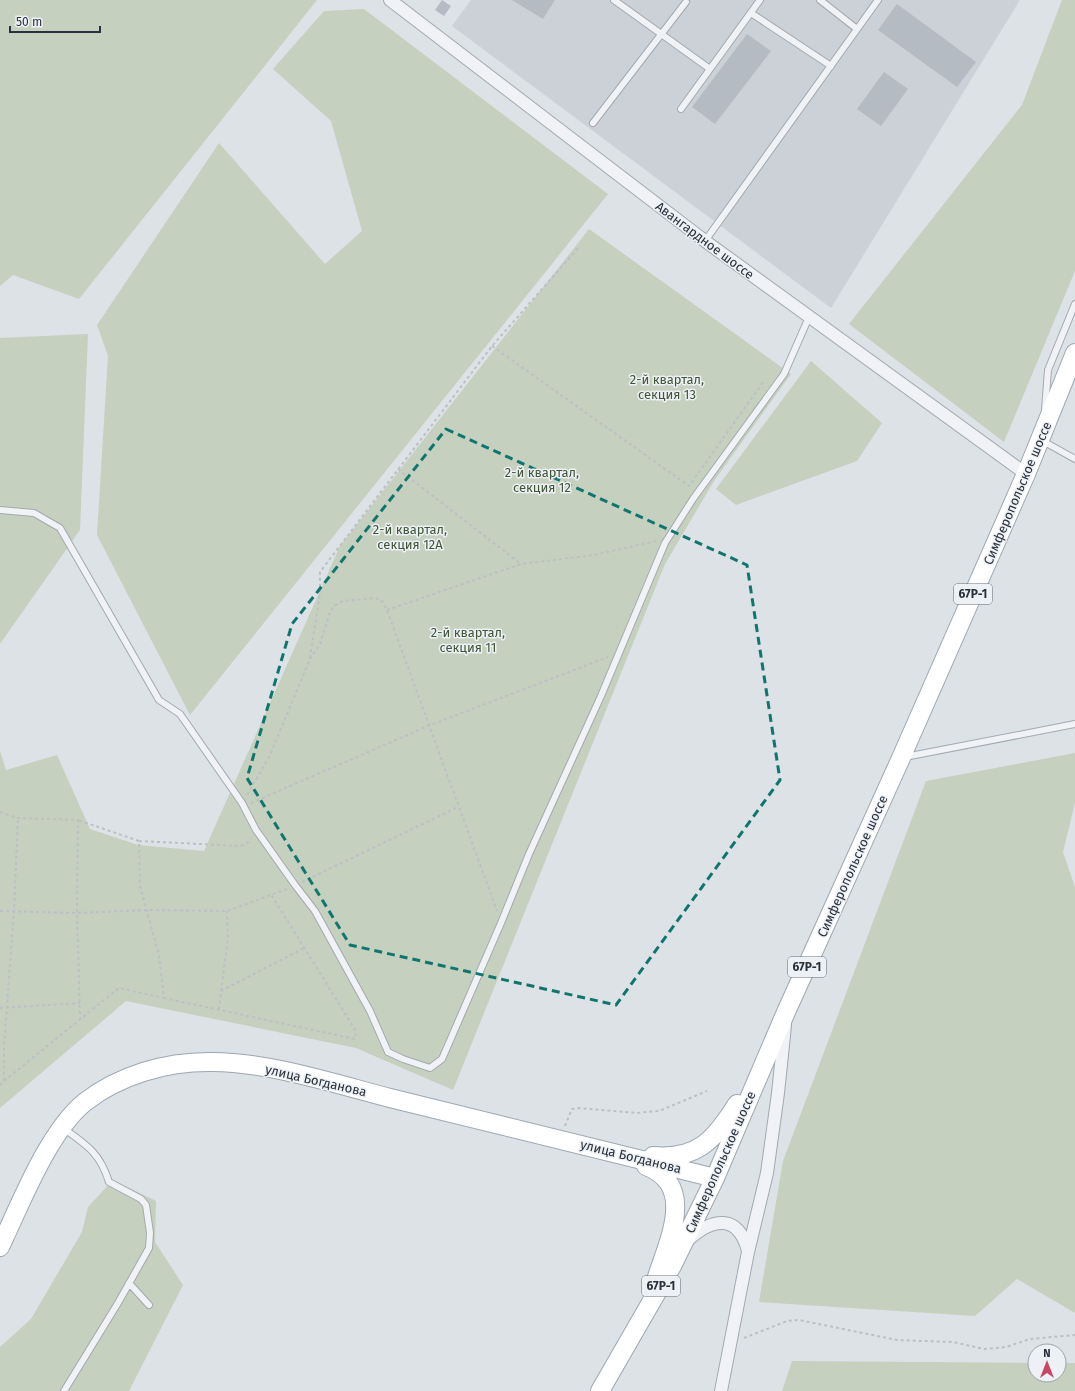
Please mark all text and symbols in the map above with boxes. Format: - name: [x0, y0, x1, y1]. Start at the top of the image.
- scale bar: [10, 8, 100, 34]
- text: 50 m: [16, 15, 42, 29]
- street label: Авангардное шоссе: [653, 199, 757, 282]
- park label: 2-й квартал, секция 13: [630, 372, 704, 402]
- street label: Симферопольское шоссе: [981, 419, 1054, 567]
- park label: 2-й квартал, секция 12: [505, 465, 579, 495]
- park label: 2-й квартал, секция 12А: [373, 522, 447, 552]
- road number: 67Р-1: [954, 584, 992, 604]
- park label: 2-й квартал, секция 11: [431, 625, 505, 655]
- street label: Симферопольское шоссе: [814, 793, 891, 940]
- road number: 67Р-1: [788, 957, 826, 977]
- street label: улица Богданова: [264, 1062, 368, 1099]
- street label: Симферопольское шоссе: [682, 1089, 759, 1236]
- street label: улица Богданова: [579, 1137, 683, 1176]
- road number: 67Р-1: [642, 1276, 680, 1296]
- north arrow: [1027, 1343, 1067, 1383]
- text: N: [1043, 1347, 1051, 1360]

